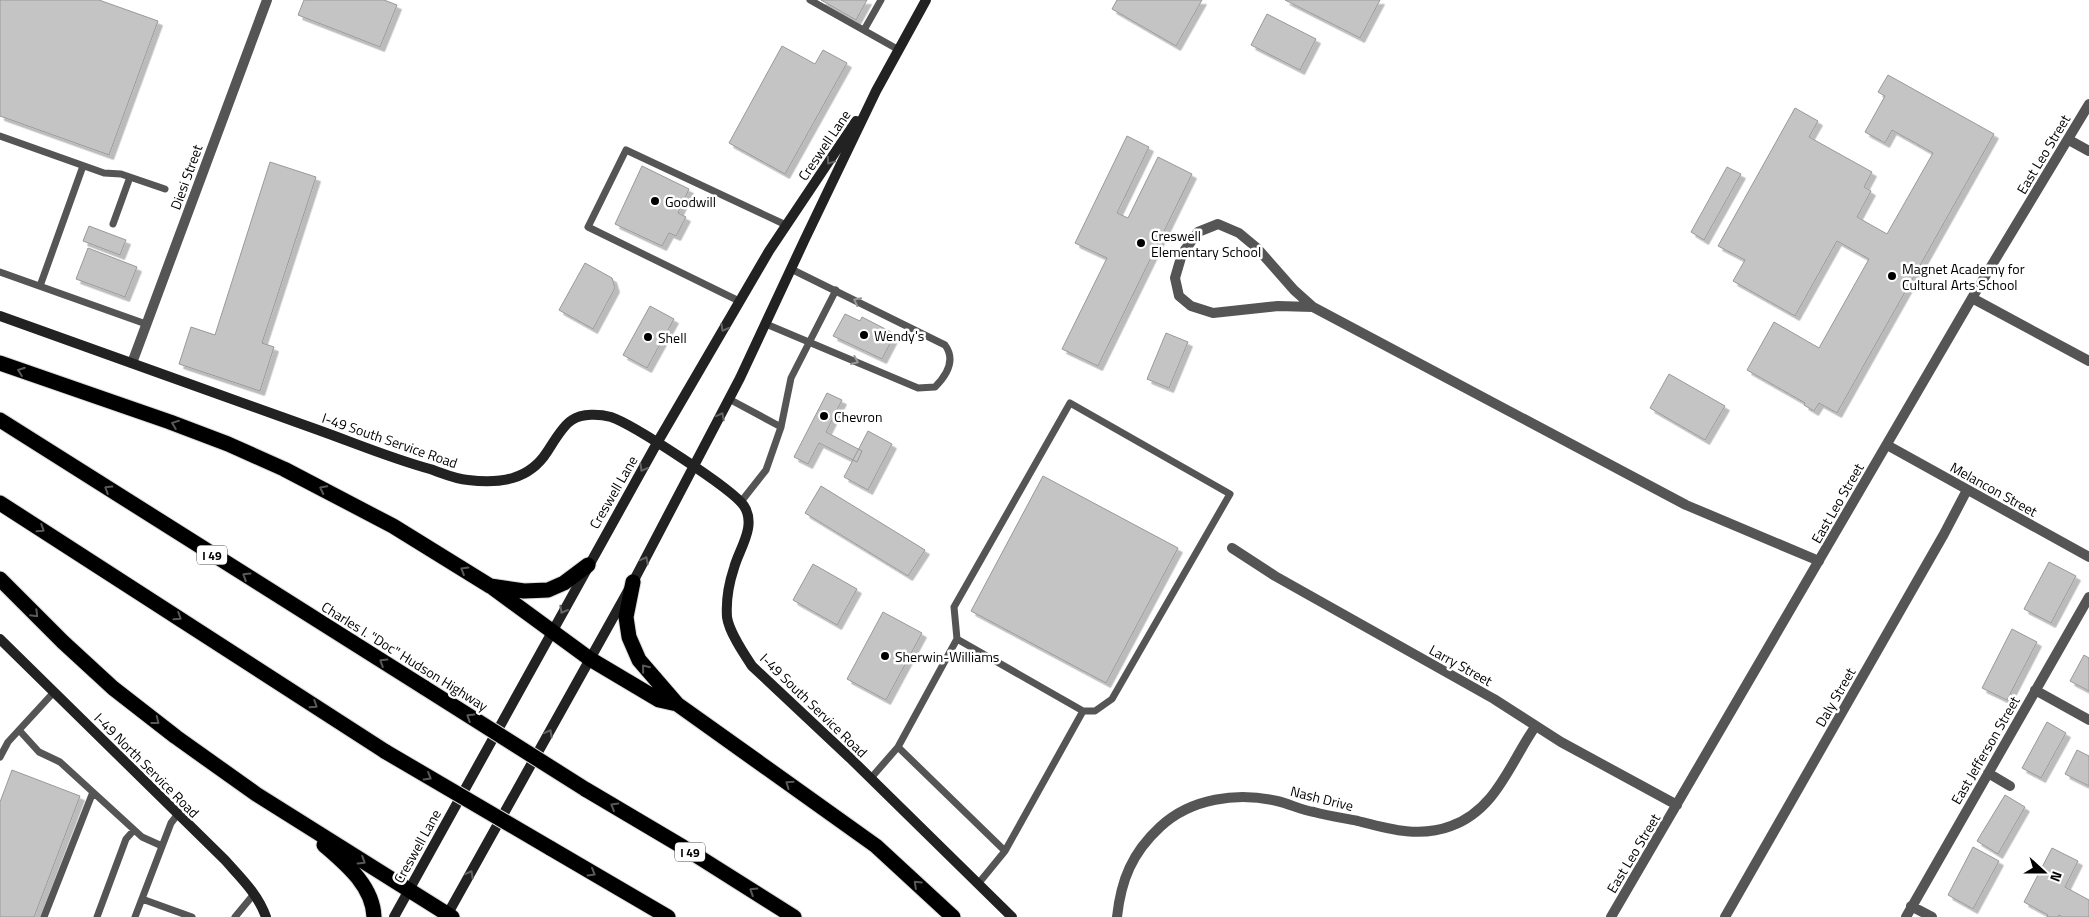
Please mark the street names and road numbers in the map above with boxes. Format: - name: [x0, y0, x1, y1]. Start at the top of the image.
- street label: Creswell Lane: [793, 105, 855, 185]
- street label: East Leo Street: [2011, 110, 2075, 198]
- street label: Diesi Street: [165, 141, 208, 213]
- street label: I-49 South Service Road: [319, 407, 461, 473]
- street label: Creswell Lane: [584, 452, 642, 532]
- street label: Melancon Street: [1947, 456, 2041, 522]
- street label: East Leo Street: [1806, 459, 1869, 547]
- road number: I 49: [197, 546, 227, 564]
- street label: Charles I. "Doc" Hudson Highway: [318, 596, 492, 716]
- street label: Larry Street: [1426, 639, 1496, 691]
- street label: I-49 South Service Road: [756, 648, 872, 762]
- street label: Daly Street: [1810, 663, 1860, 730]
- street label: East Jefferson Street: [1945, 692, 2025, 808]
- street label: I-49 North Service Road: [90, 708, 204, 822]
- street label: Nash Drive: [1288, 780, 1356, 816]
- street label: Creswell Lane: [388, 805, 446, 887]
- street label: East Leo Street: [1601, 809, 1665, 897]
- road number: I 49: [675, 842, 705, 862]

